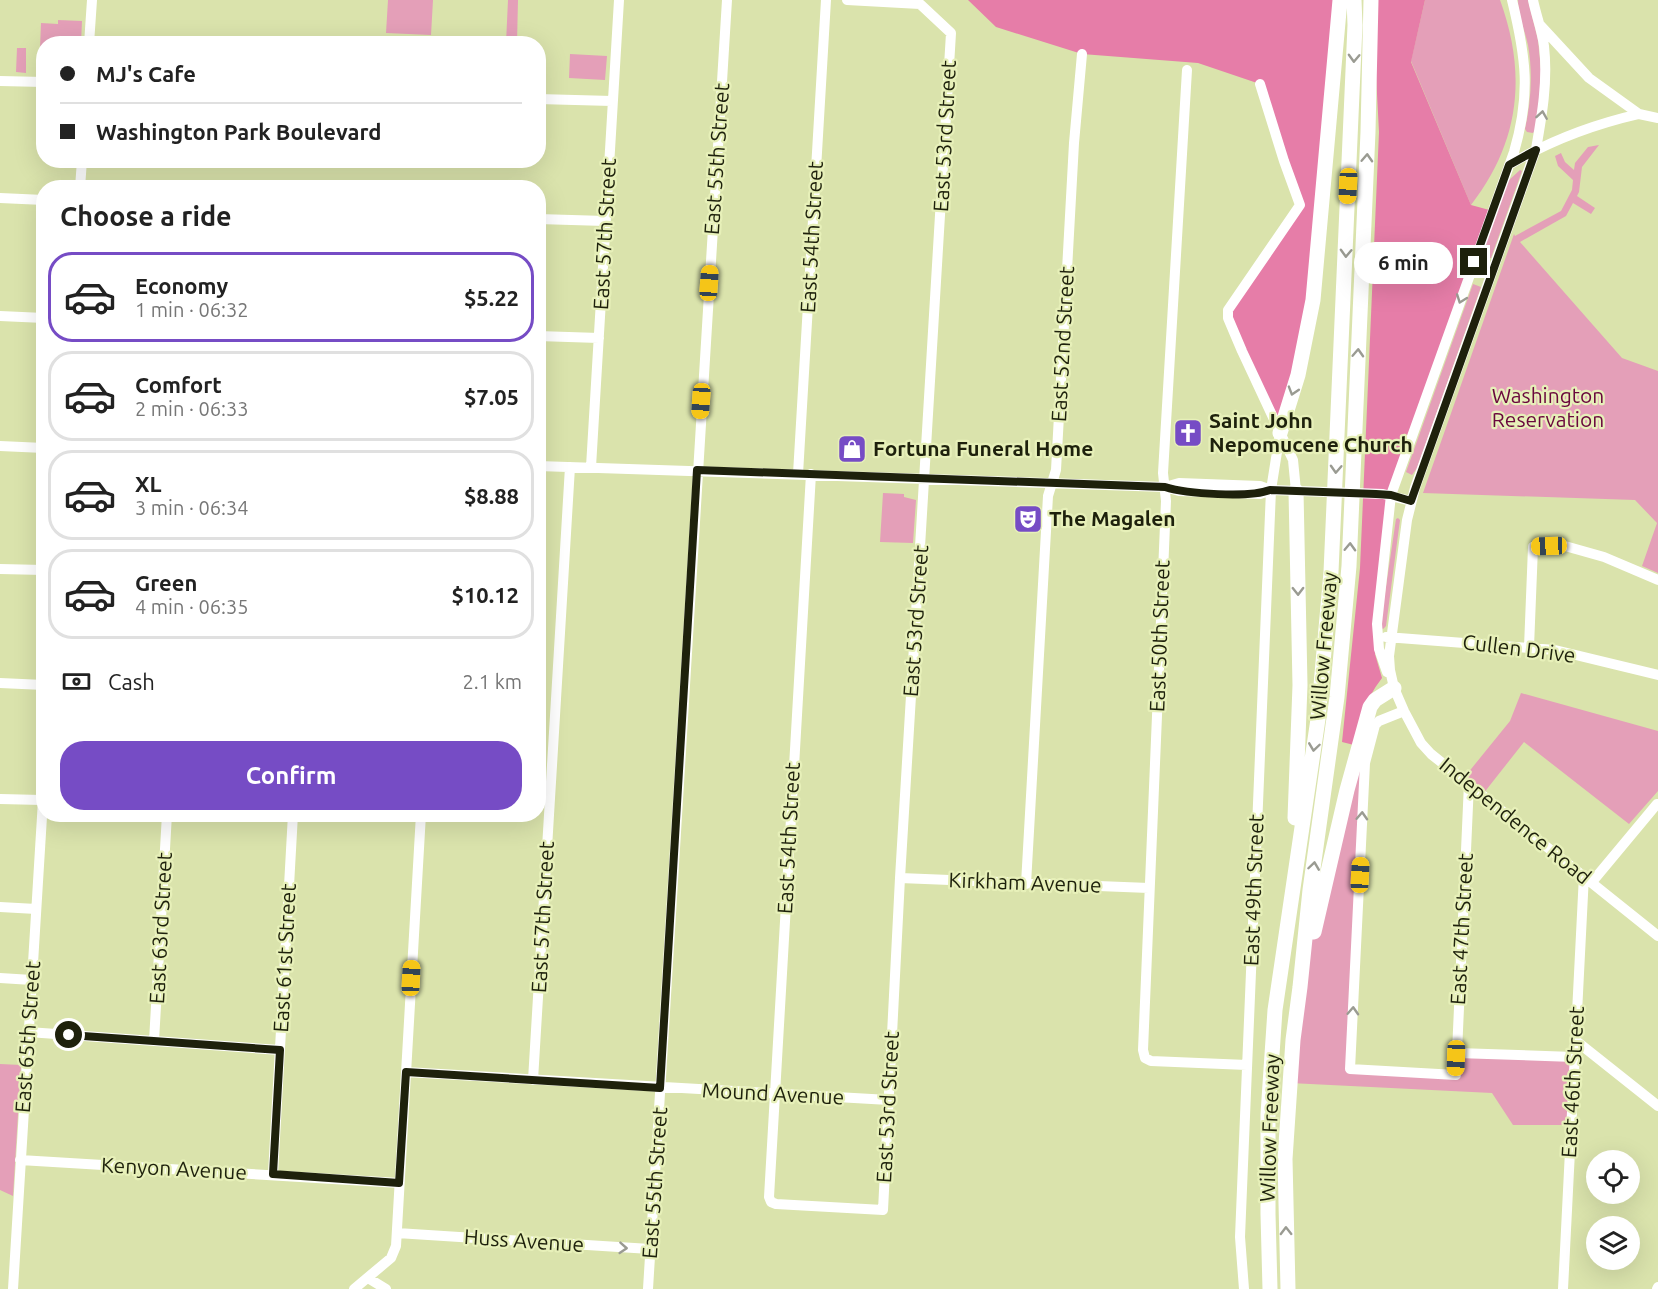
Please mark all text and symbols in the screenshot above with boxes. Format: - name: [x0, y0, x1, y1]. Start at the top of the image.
- one-way arrow: [1347, 54, 1360, 63]
- street label: East 53rd Street: [928, 59, 960, 213]
- text: MJ's Cafe: [96, 61, 196, 86]
- street label: East 55th Street: [699, 82, 733, 236]
- one-way arrow: [1535, 110, 1548, 120]
- text: Washington Park Boulevard: [96, 119, 382, 144]
- one-way arrow: [1360, 153, 1373, 162]
- street label: East 57th Street: [588, 157, 620, 311]
- street label: East 54th Street: [795, 160, 827, 314]
- car: [1338, 168, 1358, 204]
- text: Choose a ride: [60, 201, 232, 231]
- callout: 6 min: [1354, 241, 1453, 283]
- route end: [1460, 248, 1487, 275]
- one-way arrow: [1339, 249, 1352, 258]
- text: 6 min: [1378, 251, 1429, 274]
- car: [699, 264, 719, 302]
- street label: East 52nd Street: [1046, 265, 1078, 423]
- icon: car: [63, 270, 117, 324]
- text: Economy: [135, 273, 228, 298]
- text: $5.22: [464, 285, 519, 310]
- one-way arrow: [1455, 293, 1468, 304]
- text: 1 min · 06:32: [135, 298, 249, 321]
- one-way arrow: [1351, 348, 1364, 357]
- icon: car: [63, 369, 117, 423]
- text: Comfort: [135, 372, 222, 397]
- car: [691, 382, 711, 420]
- park label: Washington Reservation: [1492, 383, 1604, 431]
- text: $7.05: [464, 384, 519, 409]
- one-way arrow: [1288, 385, 1300, 396]
- text: 2 min · 06:33: [135, 397, 249, 420]
- place label: Saint John Nepomucene Church: [1209, 408, 1413, 456]
- church icon: Saint John Nepomucene Church: [1172, 417, 1204, 449]
- shop icon: Fortuna Funeral Home: [836, 433, 868, 465]
- place label: Fortuna Funeral Home: [873, 436, 1093, 460]
- one-way arrow: [1330, 465, 1343, 474]
- icon: car: [63, 468, 117, 522]
- text: XL: [135, 471, 162, 496]
- text: $8.88: [464, 483, 519, 508]
- text: 3 min · 06:34: [135, 496, 249, 519]
- theatre icon: The Magalen: [1012, 503, 1044, 535]
- place label: The Magalen: [1049, 506, 1176, 530]
- car: [1531, 536, 1567, 556]
- one-way arrow: [1343, 543, 1356, 552]
- street label: East 53rd Street: [898, 544, 932, 698]
- street label: East 50th Street: [1144, 560, 1174, 712]
- icon: car: [63, 567, 117, 621]
- text: Green: [135, 570, 197, 595]
- street label: Willow Freeway: [1305, 571, 1341, 721]
- text: $10.12: [452, 582, 519, 607]
- one-way arrow: [1292, 587, 1304, 596]
- text: 4 min · 06:35: [135, 595, 249, 618]
- street label: Cullen Drive: [1461, 629, 1577, 667]
- icon: cash: [60, 665, 93, 698]
- text: Cash: [108, 669, 155, 694]
- text: 2.1 km: [463, 670, 522, 693]
- button: Confirm: [60, 741, 522, 810]
- one-way arrow: [1308, 742, 1320, 752]
- street label: Independence Road: [1435, 752, 1596, 889]
- street label: East 54th Street: [772, 761, 804, 915]
- one-way arrow: [1356, 811, 1369, 820]
- street label: East 49th Street: [1238, 814, 1268, 966]
- street label: East 57th Street: [526, 840, 558, 994]
- street label: East 63rd Street: [144, 851, 176, 1005]
- street label: East 47th Street: [1445, 852, 1477, 1006]
- car: [1350, 857, 1370, 893]
- one-way arrow: [1307, 862, 1319, 871]
- street label: Kirkham Avenue: [948, 867, 1102, 897]
- street label: East 61st Street: [268, 883, 300, 1033]
- street label: East 65th Street: [10, 960, 44, 1114]
- car: [401, 960, 421, 996]
- street label: East 46th Street: [1556, 1005, 1588, 1159]
- one-way arrow: [1347, 1006, 1360, 1015]
- route start: [55, 1021, 82, 1048]
- street label: East 53rd Street: [871, 1030, 903, 1184]
- car: [1446, 1040, 1466, 1076]
- street label: Willow Freeway: [1254, 1053, 1284, 1202]
- street label: Mound Avenue: [701, 1077, 845, 1109]
- street label: East 55th Street: [637, 1106, 671, 1260]
- map controls: [1586, 1150, 1640, 1270]
- button: locate: [1586, 1150, 1640, 1204]
- street label: Kenyon Avenue: [101, 1152, 248, 1184]
- button: layers: [1586, 1216, 1640, 1270]
- street label: Huss Avenue: [463, 1224, 585, 1256]
- one-way arrow: [1280, 1226, 1293, 1235]
- one-way arrow: [618, 1241, 627, 1254]

